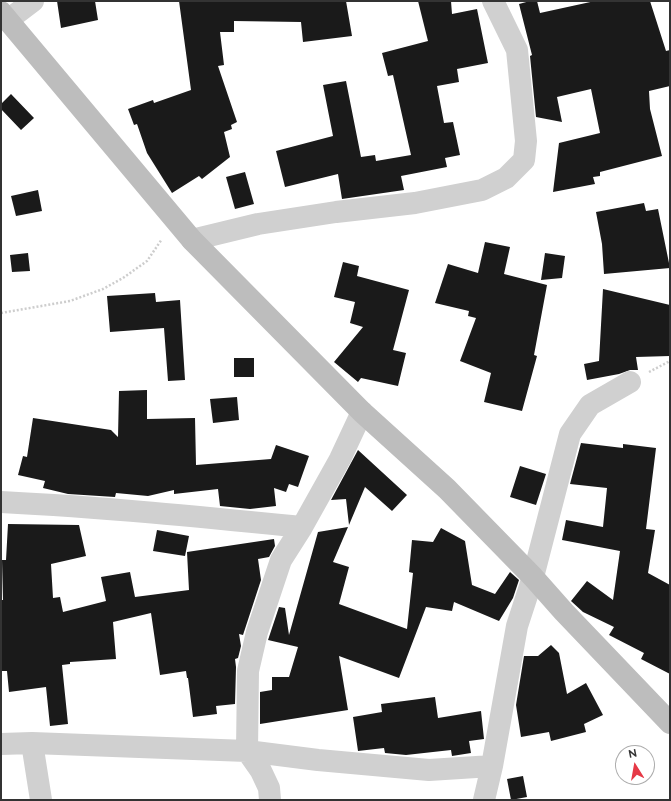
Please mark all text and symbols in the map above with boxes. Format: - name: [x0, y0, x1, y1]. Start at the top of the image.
- north arrow: [615, 745, 655, 785]
- text: N: [627, 747, 638, 761]

